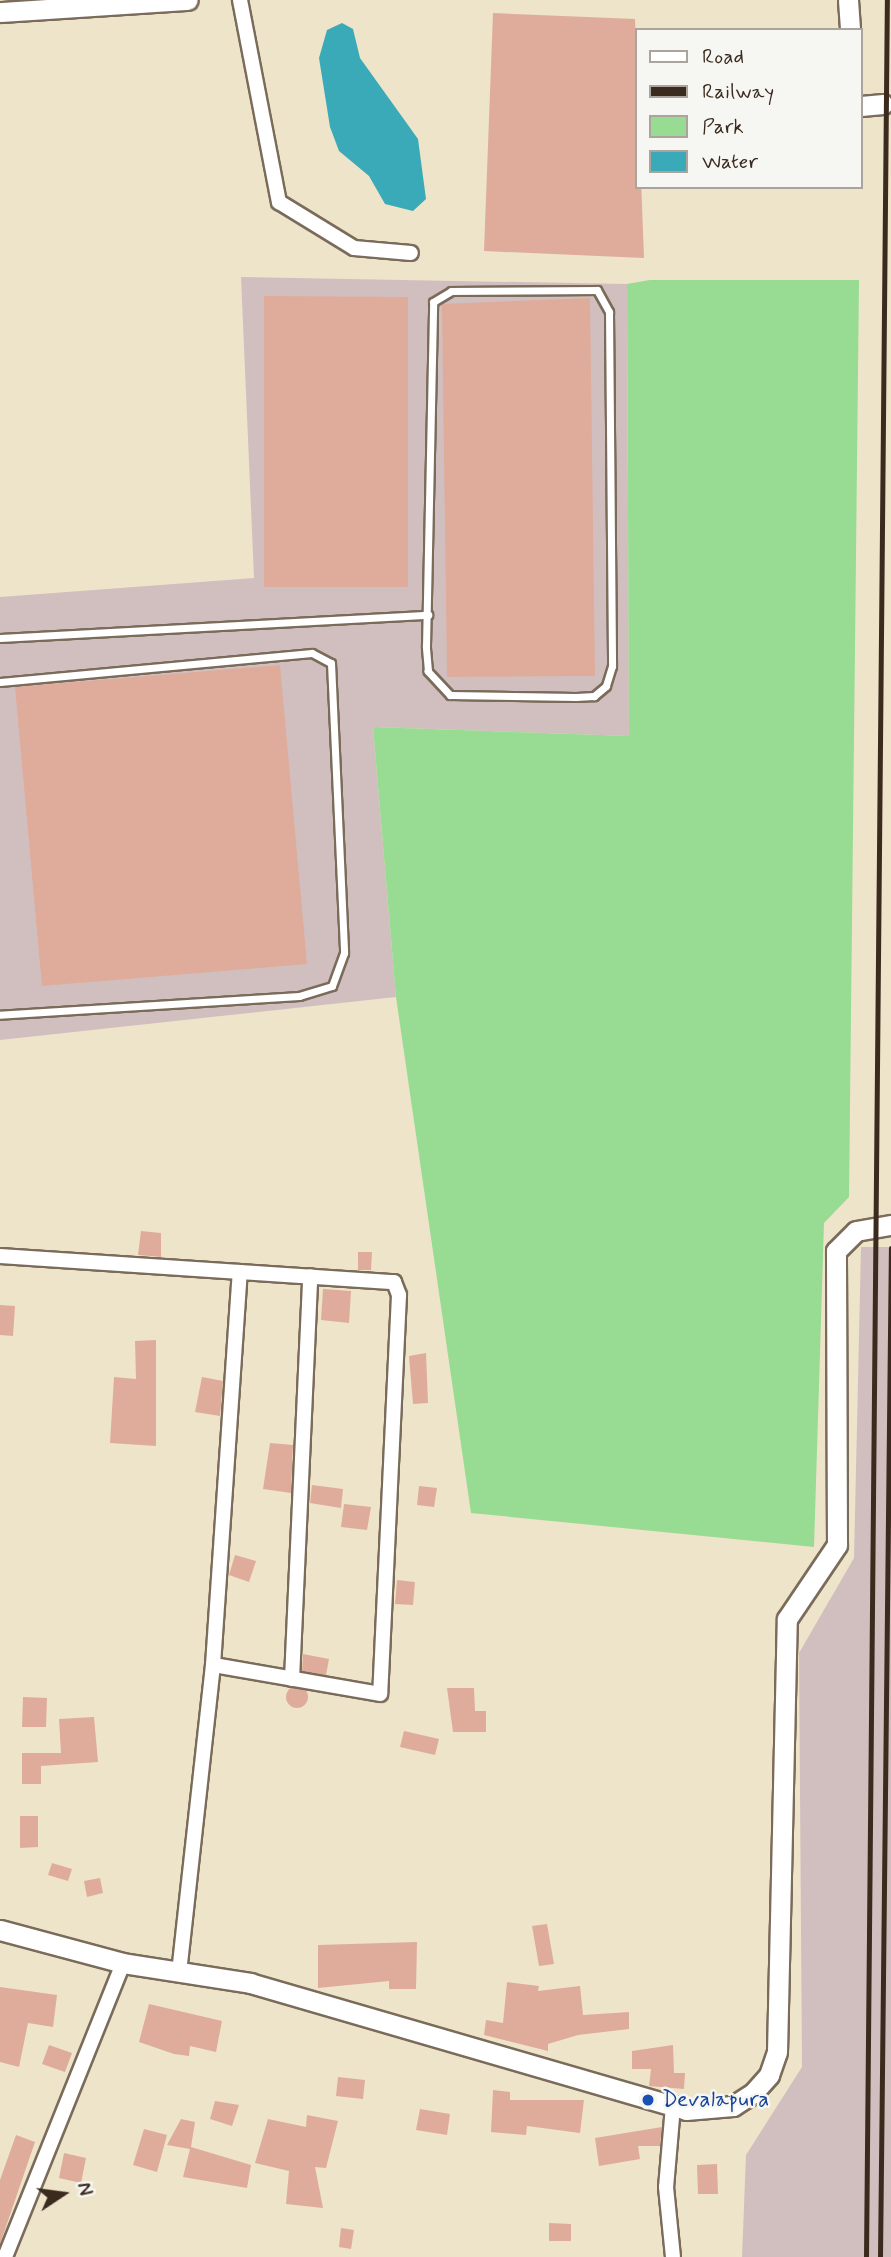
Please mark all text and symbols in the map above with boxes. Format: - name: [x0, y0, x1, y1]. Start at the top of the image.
- legend: [636, 28, 863, 189]
- text: Road: [702, 43, 744, 71]
- text: Railway: [702, 78, 774, 106]
- text: Park: [702, 113, 744, 141]
- text: Water: [702, 148, 758, 176]
- place label: Devalapura: [662, 2086, 769, 2114]
- marker: Devalapura: [640, 2092, 656, 2108]
- north arrow: [28, 2159, 98, 2229]
- text: N: [70, 2180, 98, 2198]

